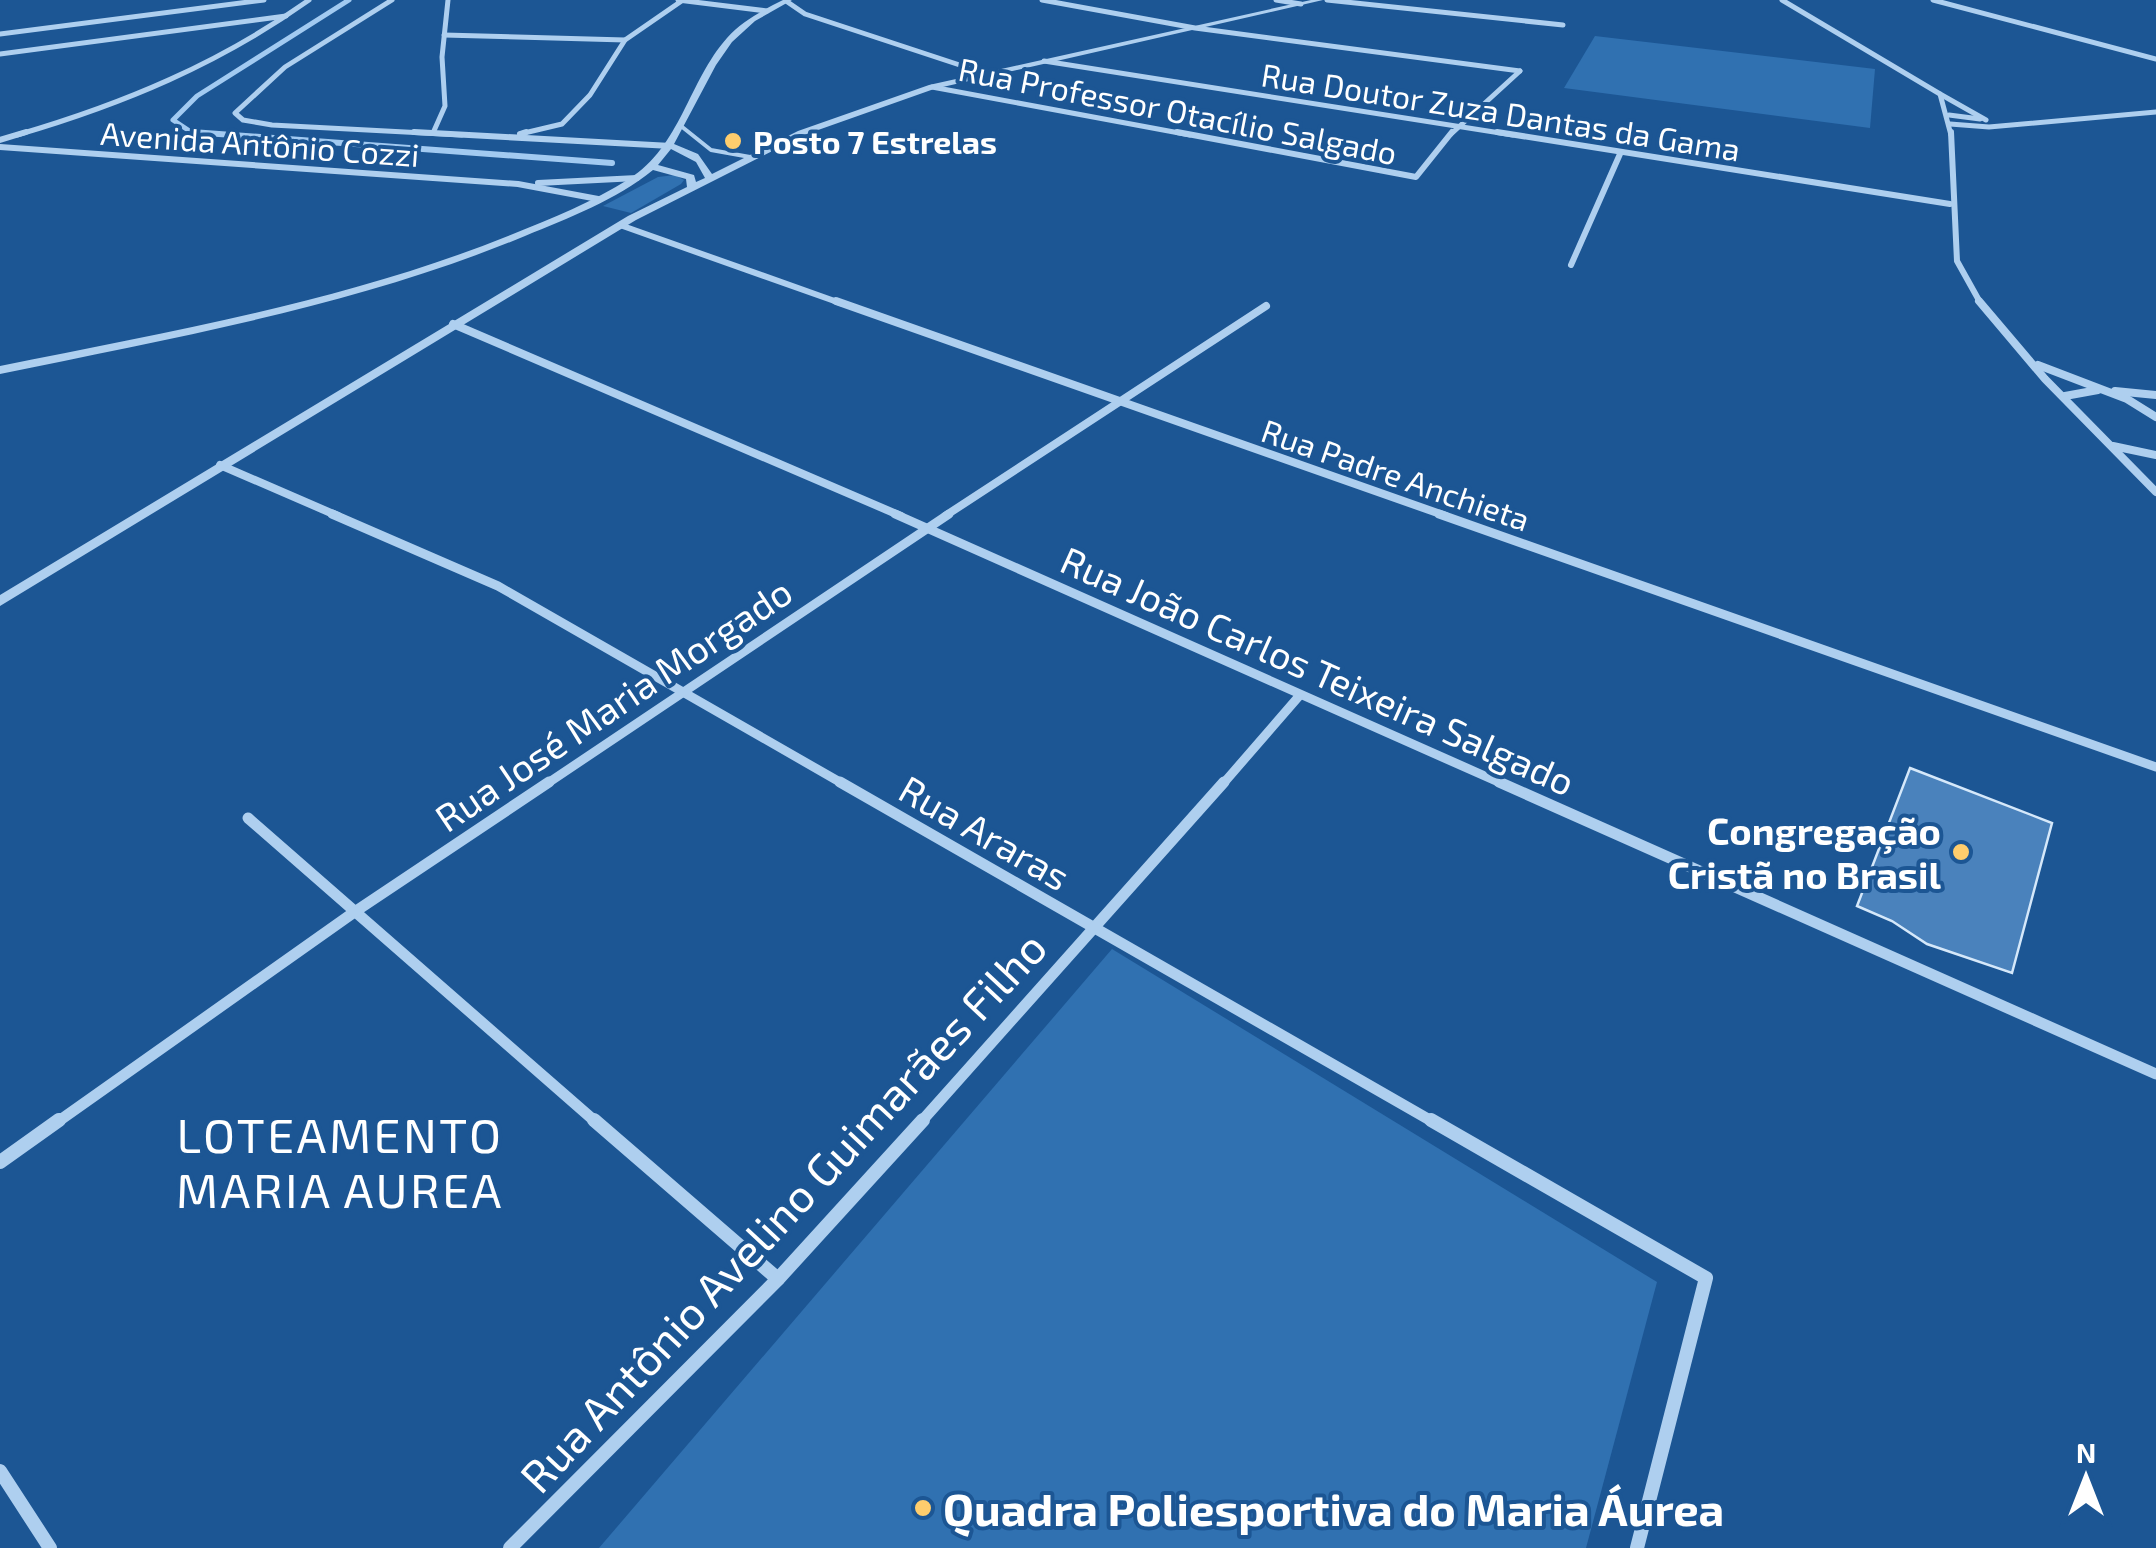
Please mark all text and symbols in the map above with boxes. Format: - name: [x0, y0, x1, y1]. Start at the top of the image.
- street label: Rua Professor Otacílio Salgado: [956, 49, 1400, 171]
- street label: Rua Doutor Zuza Dantas da Gama: [1259, 54, 1743, 168]
- street label: Avenida Antônio Cozzi: [99, 113, 421, 173]
- place label: Posto 7 Estrelas: [753, 122, 997, 160]
- marker: Posto 7 Estrelas: [722, 130, 744, 152]
- street label: Rua Padre Anchieta: [1257, 410, 1535, 538]
- street label: Rua João Carlos Teixeira Salgado: [1054, 536, 1582, 804]
- street label: Rua José Maria Morgado: [426, 568, 800, 840]
- street label: Rua Araras: [892, 765, 1078, 899]
- place label: Congregação Cristã no Brasil: [1668, 807, 1942, 897]
- marker: Congregação Cristã no Brasil: [1950, 841, 1972, 863]
- street label: Rua Antônio Avelino Guimarães Filho: [508, 920, 1056, 1502]
- district label: LOTEAMENTO MARIA AUREA: [176, 1105, 504, 1218]
- north arrow: [2036, 1428, 2136, 1528]
- text: N: [2076, 1435, 2096, 1469]
- place label: Quadra Poliesportiva do Maria Áurea: [943, 1481, 1724, 1537]
- marker: Quadra Poliesportiva do Maria Áurea: [912, 1497, 934, 1519]

